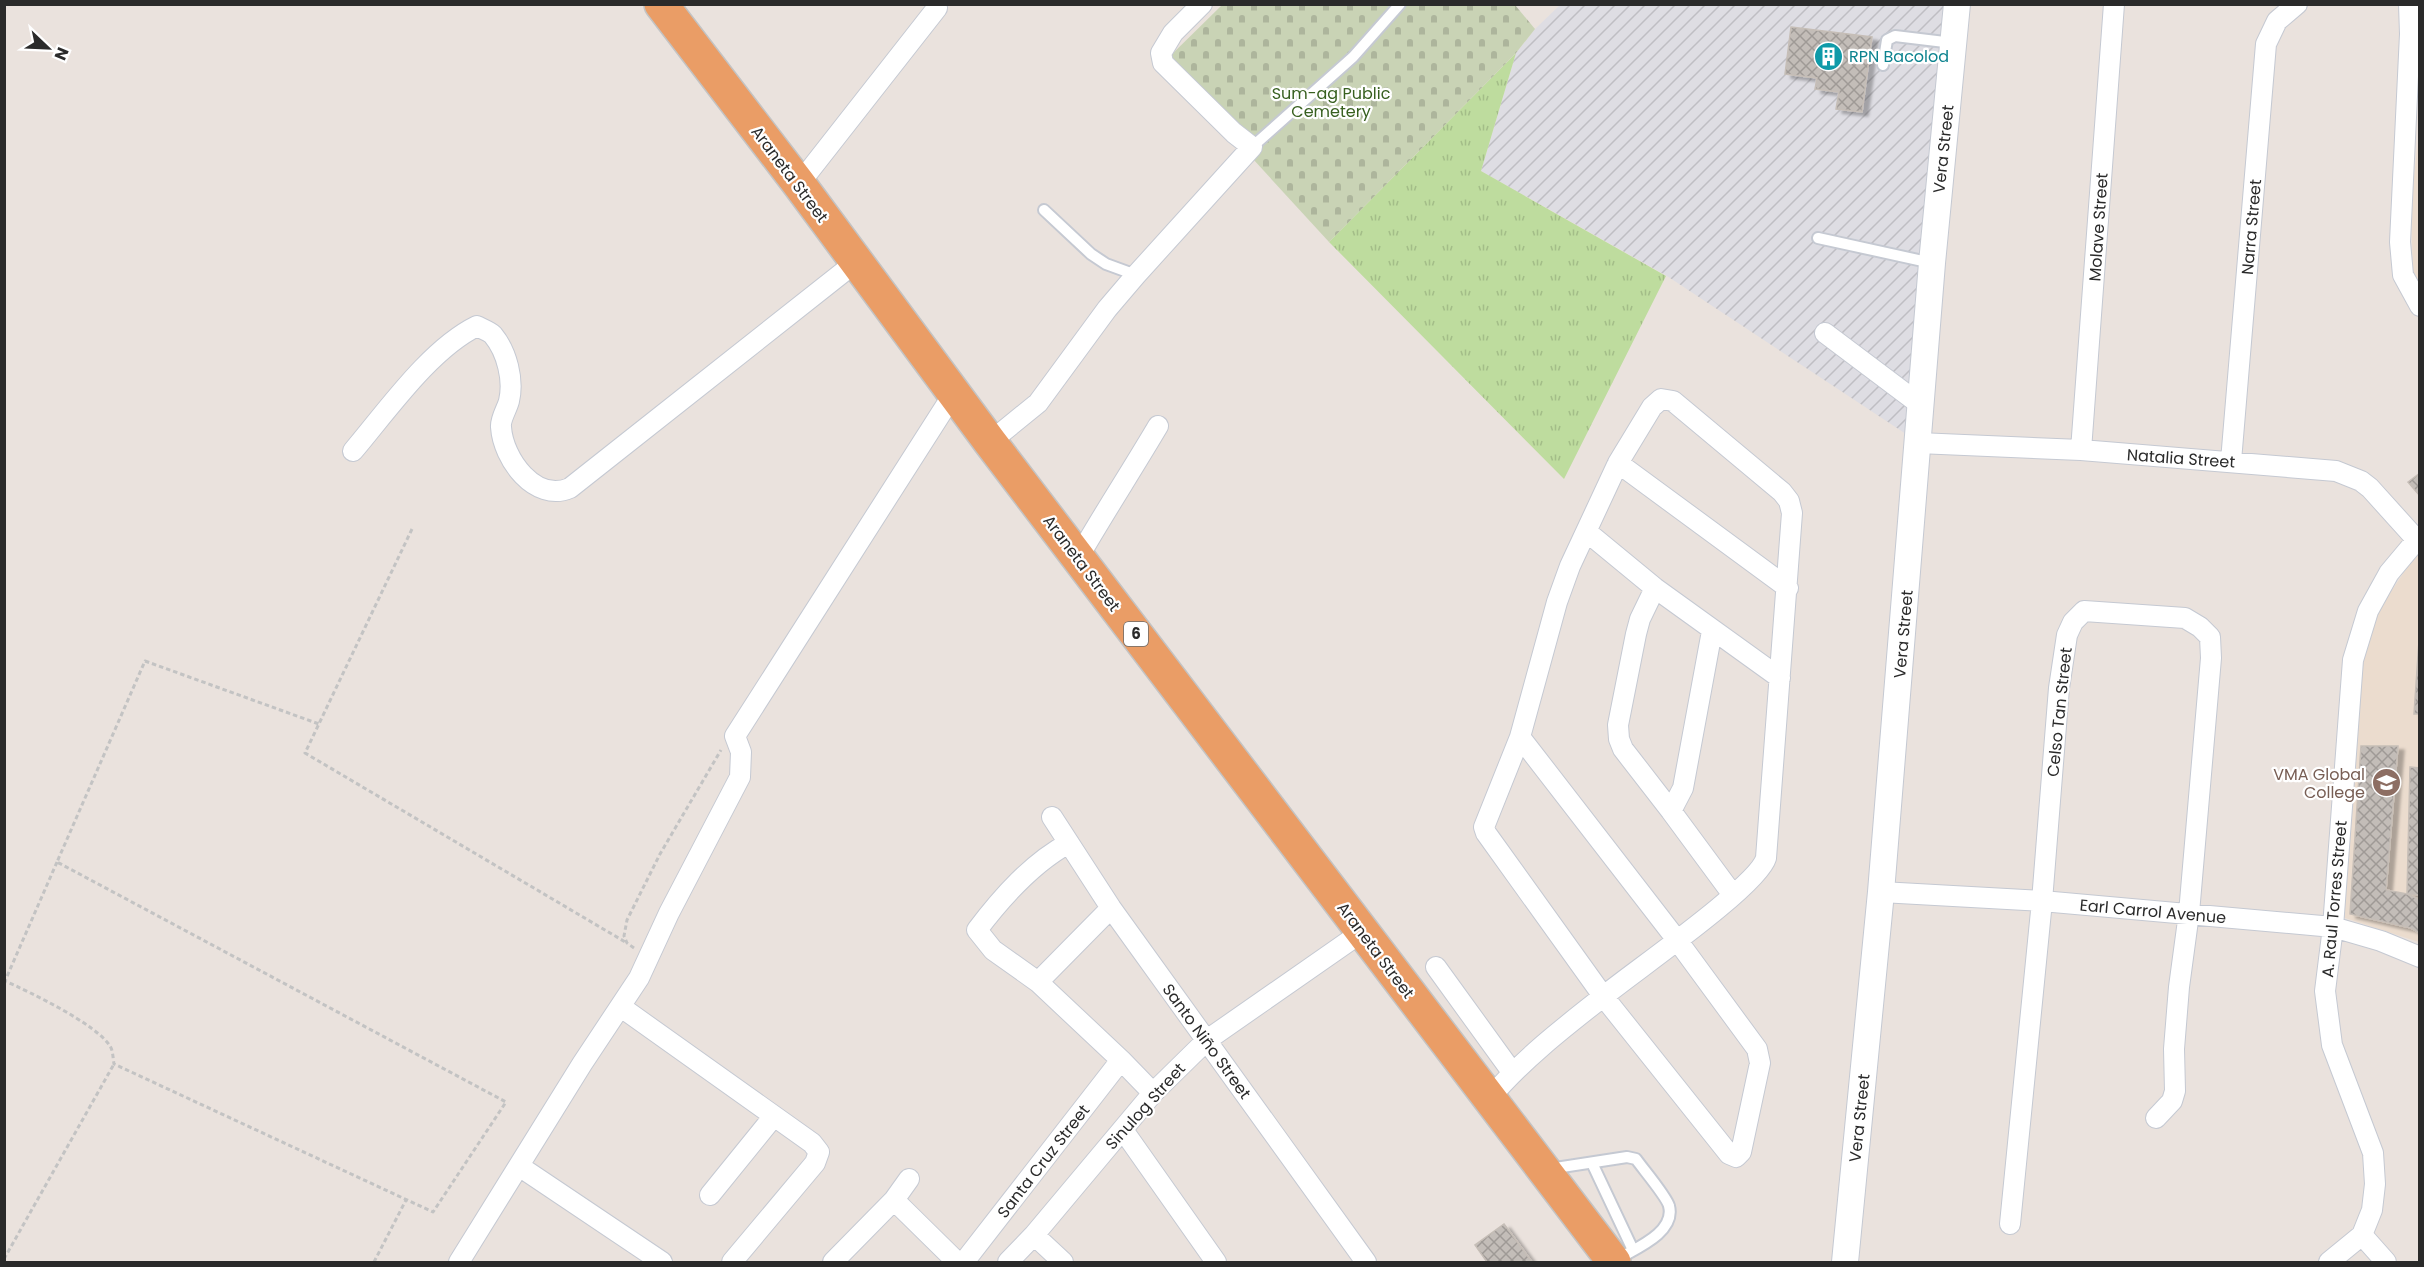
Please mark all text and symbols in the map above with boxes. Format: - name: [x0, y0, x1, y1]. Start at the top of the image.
- north arrow: [18, 18, 78, 78]
- building icon: RPN Bacolod: [1812, 40, 1844, 72]
- text: N: [48, 44, 74, 64]
- place label: RPN Bacolod: [1849, 45, 1949, 68]
- park label: Sum-ag Public Cemetery: [1272, 82, 1391, 123]
- street label: Vera Street: [1927, 104, 1960, 194]
- street label: Araneta Street: [746, 121, 834, 227]
- street label: Molave Street: [2083, 172, 2114, 282]
- street label: Narra Street: [2236, 178, 2267, 276]
- street label: Natalia Street: [2126, 443, 2236, 474]
- street label: Araneta Street: [1038, 510, 1126, 616]
- street label: Vera Street: [1888, 589, 1919, 679]
- road number: 6: [1124, 622, 1148, 646]
- street label: Celso Tan Street: [2041, 646, 2078, 778]
- place label: VMA Global College: [2273, 763, 2365, 804]
- school or university icon: VMA Global College: [2370, 767, 2402, 799]
- street label: A. Raul Torres Street: [2316, 819, 2353, 979]
- street label: Earl Carrol Avenue: [2079, 894, 2227, 929]
- street label: Araneta Street: [1332, 897, 1420, 1003]
- street label: Santo Niño Street: [1157, 979, 1256, 1104]
- street label: Sinulog Street: [1100, 1058, 1191, 1155]
- street label: Vera Street: [1843, 1073, 1876, 1163]
- street label: Santa Cruz Street: [992, 1100, 1095, 1223]

